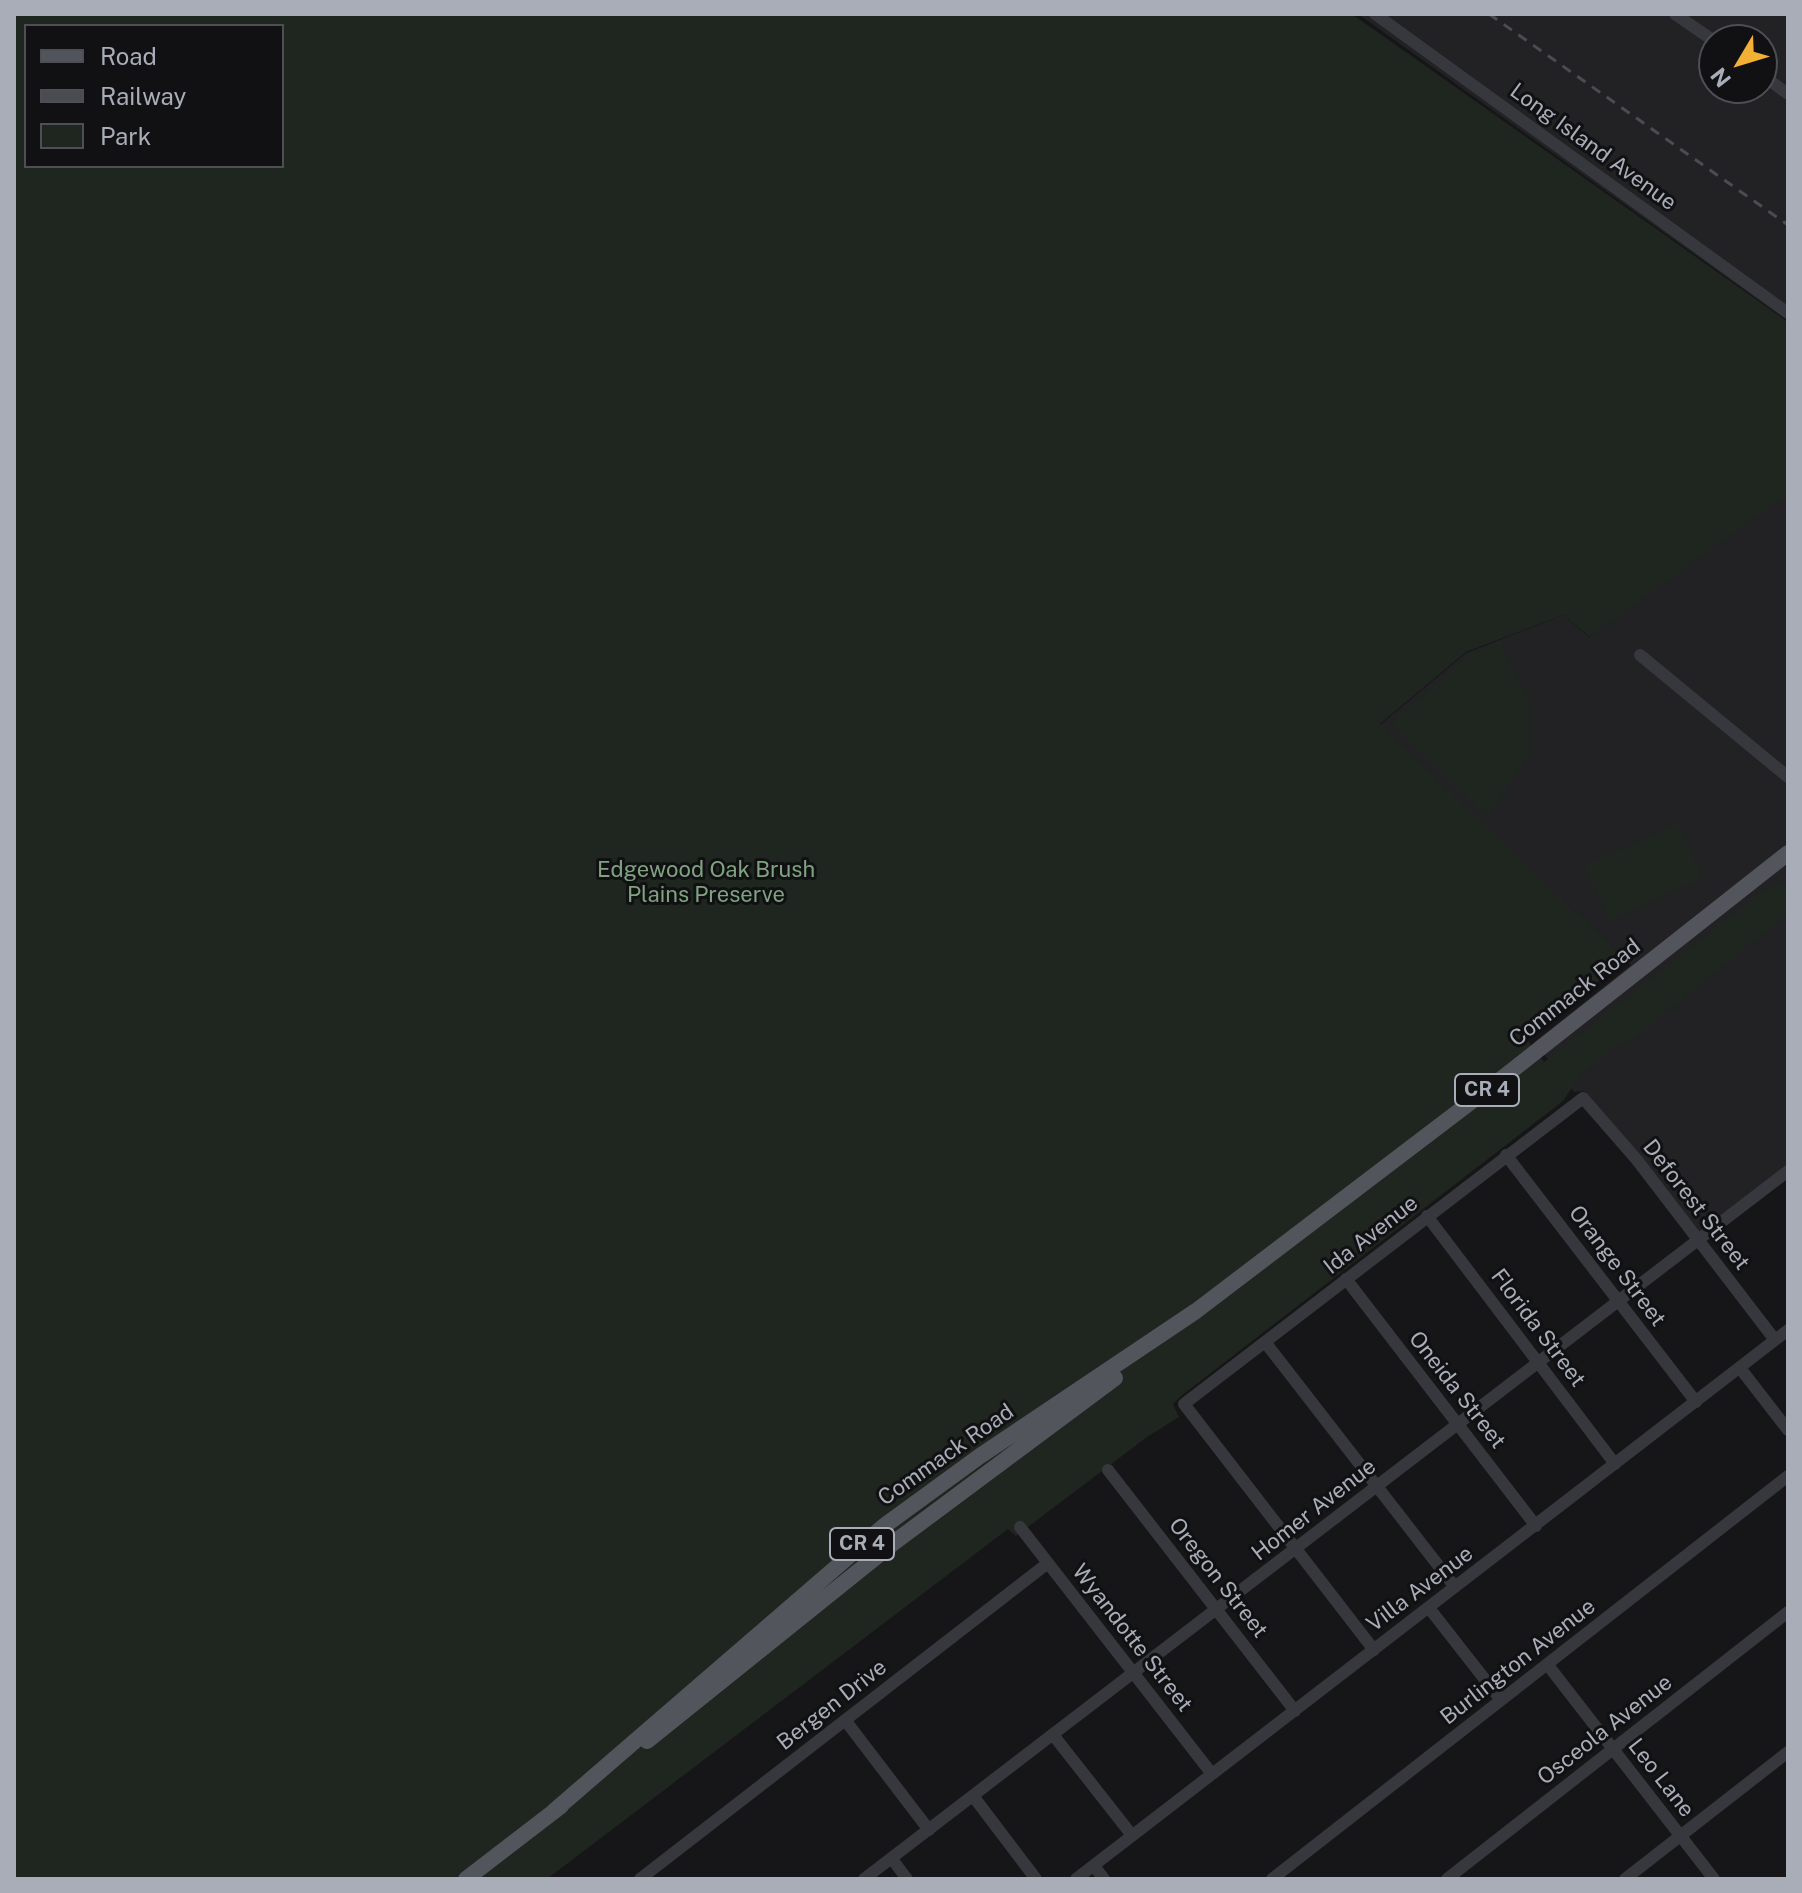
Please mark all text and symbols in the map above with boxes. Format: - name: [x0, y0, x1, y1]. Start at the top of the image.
- legend: [24, 24, 284, 168]
- north arrow: [1698, 24, 1778, 104]
- text: Road: [100, 42, 157, 70]
- text: N: [1705, 63, 1736, 92]
- street label: Long Island Avenue: [1505, 78, 1681, 216]
- text: Railway: [100, 82, 186, 110]
- text: Park: [100, 122, 151, 150]
- park label: Edgewood Oak Brush Plains Preserve: [597, 857, 815, 908]
- street label: Commack Road: [1504, 934, 1646, 1052]
- road number: CR 4: [1455, 1074, 1519, 1106]
- street label: Deforest Street: [1637, 1135, 1755, 1275]
- street label: Ida Avenue: [1319, 1190, 1423, 1280]
- street label: Orange Street: [1563, 1200, 1671, 1332]
- street label: Florida Street: [1485, 1264, 1591, 1392]
- street label: Oneida Street: [1403, 1326, 1511, 1454]
- street label: Commack Road: [873, 1398, 1019, 1512]
- street label: Homer Avenue: [1247, 1453, 1381, 1567]
- street label: Oregon Street: [1163, 1513, 1273, 1643]
- road number: CR 4: [830, 1528, 894, 1560]
- street label: Villa Avenue: [1362, 1540, 1478, 1638]
- street label: Wyandotte Street: [1066, 1559, 1198, 1717]
- street label: Burlington Avenue: [1435, 1593, 1601, 1731]
- street label: Bergen Drive: [772, 1654, 892, 1756]
- street label: Osceola Avenue: [1532, 1669, 1678, 1791]
- street label: Leo Lane: [1622, 1734, 1700, 1822]

